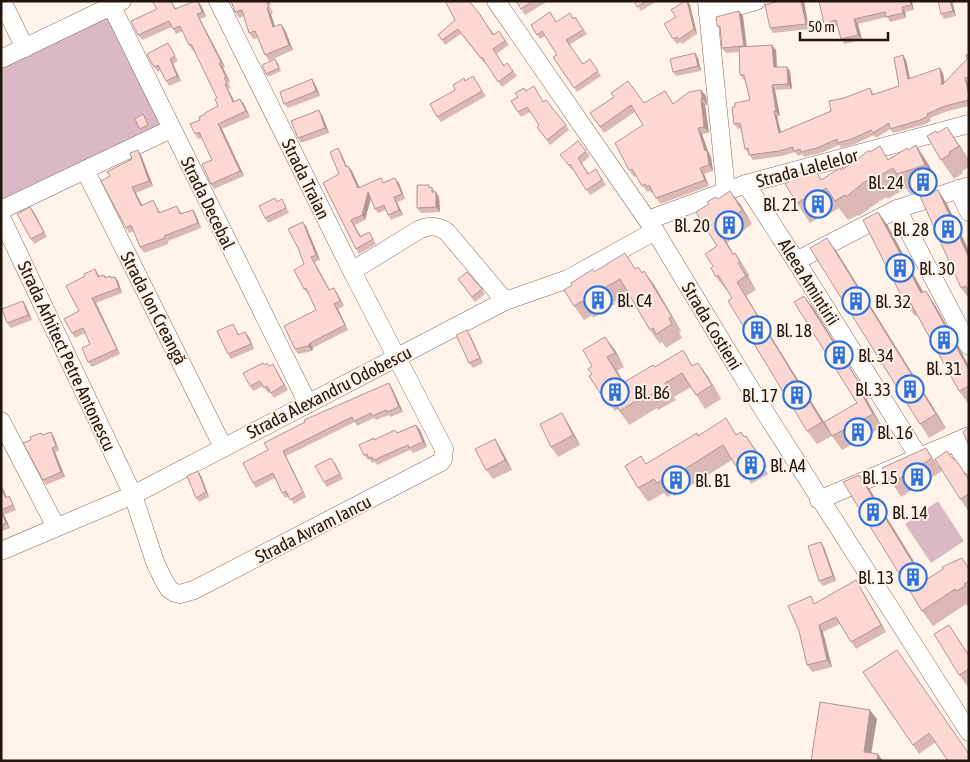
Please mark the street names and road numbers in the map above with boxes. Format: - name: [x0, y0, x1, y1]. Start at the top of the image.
- street label: Strada Traian: [278, 135, 334, 223]
- street label: Strada Lalelelor: [754, 144, 861, 192]
- street label: Strada Decebal: [177, 153, 239, 253]
- street label: Aleea Amintirii: [774, 235, 844, 329]
- street label: Strada Ion Creangă: [116, 248, 192, 368]
- street label: Strada Arhitect Petre Antonescu: [14, 258, 120, 454]
- street label: Strada Costieni: [678, 278, 746, 374]
- street label: Strada Alexandru Odobescu: [243, 341, 415, 443]
- street label: Strada Avram Iancu: [251, 491, 375, 567]

